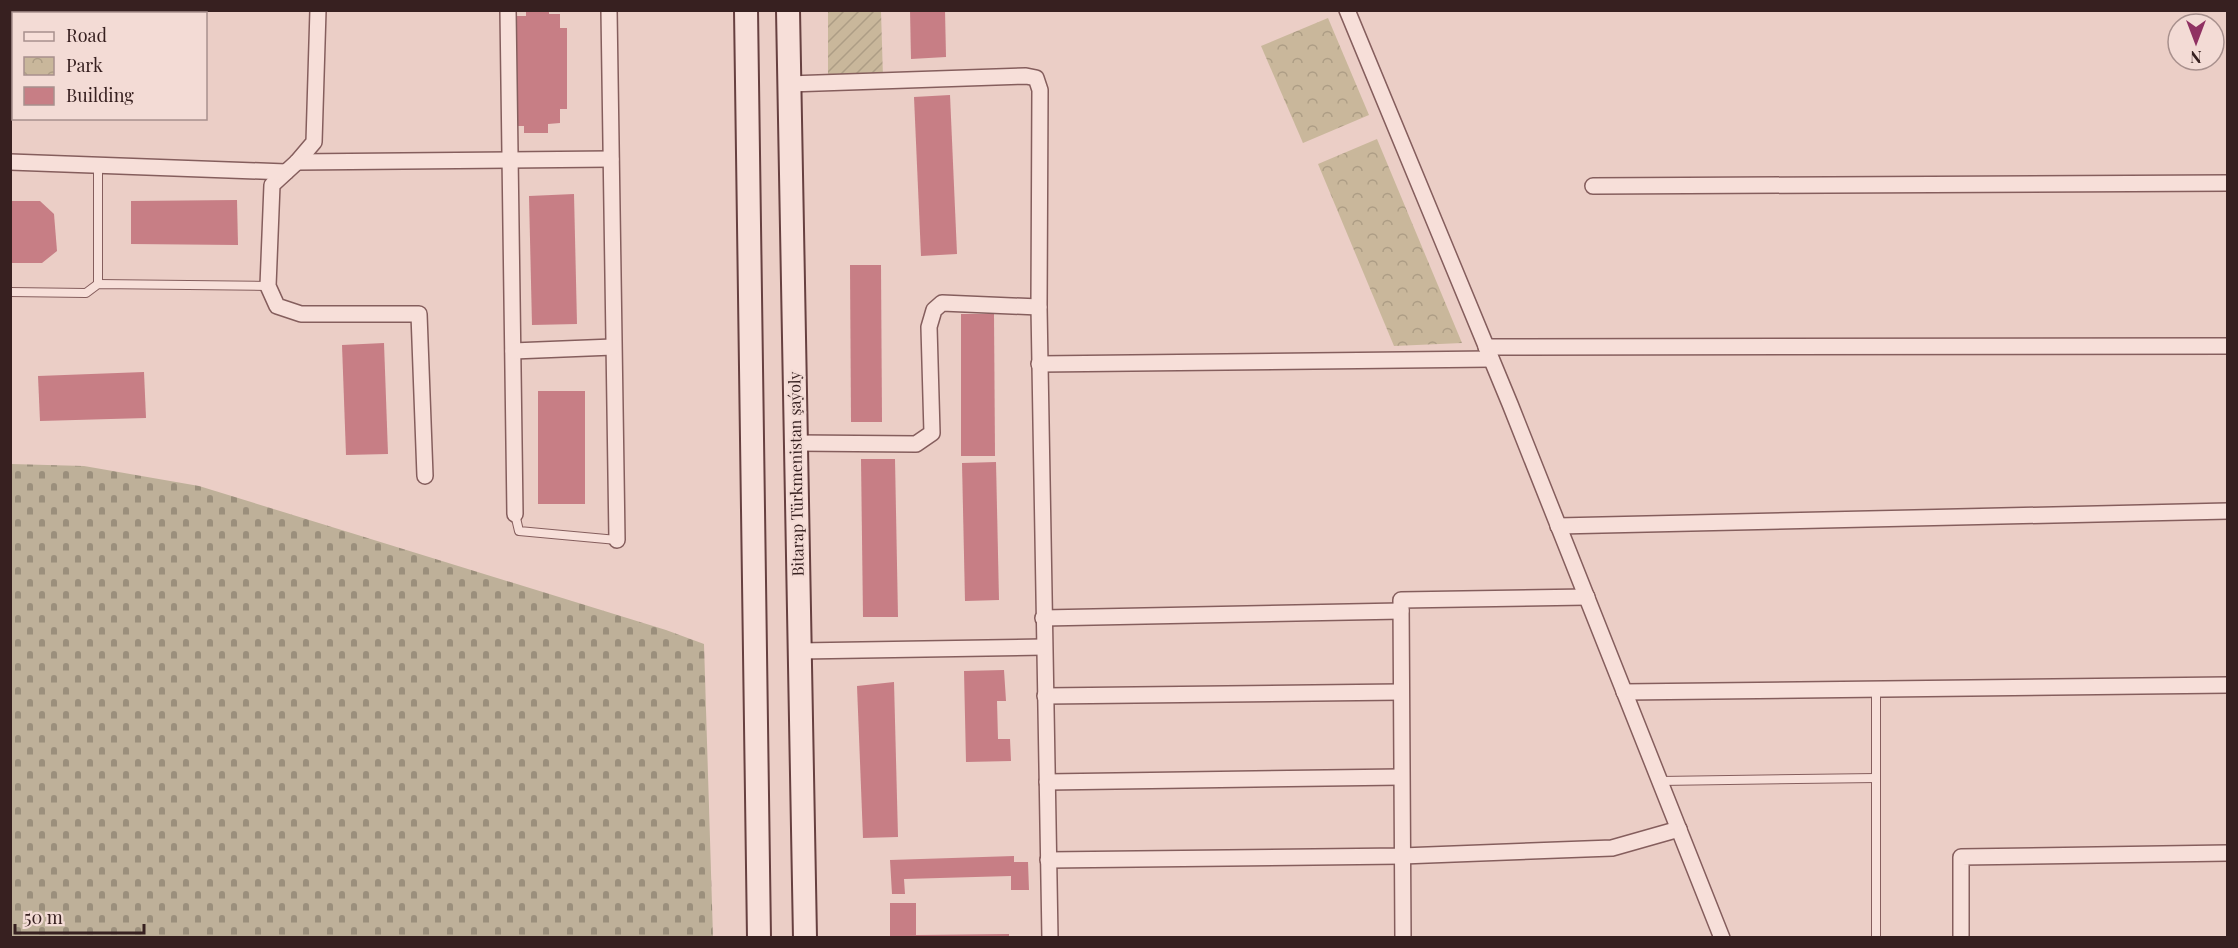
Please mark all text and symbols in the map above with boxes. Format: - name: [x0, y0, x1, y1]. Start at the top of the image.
- legend: [12, 12, 207, 120]
- north arrow: [2166, 12, 2226, 72]
- text: Road: [66, 23, 107, 47]
- text: N: [2190, 47, 2202, 68]
- text: Park: [66, 53, 103, 77]
- text: Building: [66, 83, 134, 107]
- street label: Bitarap Türkmenistan şaýoly: [783, 371, 808, 577]
- scale bar: [15, 897, 144, 935]
- text: 50 m: [24, 905, 63, 929]

